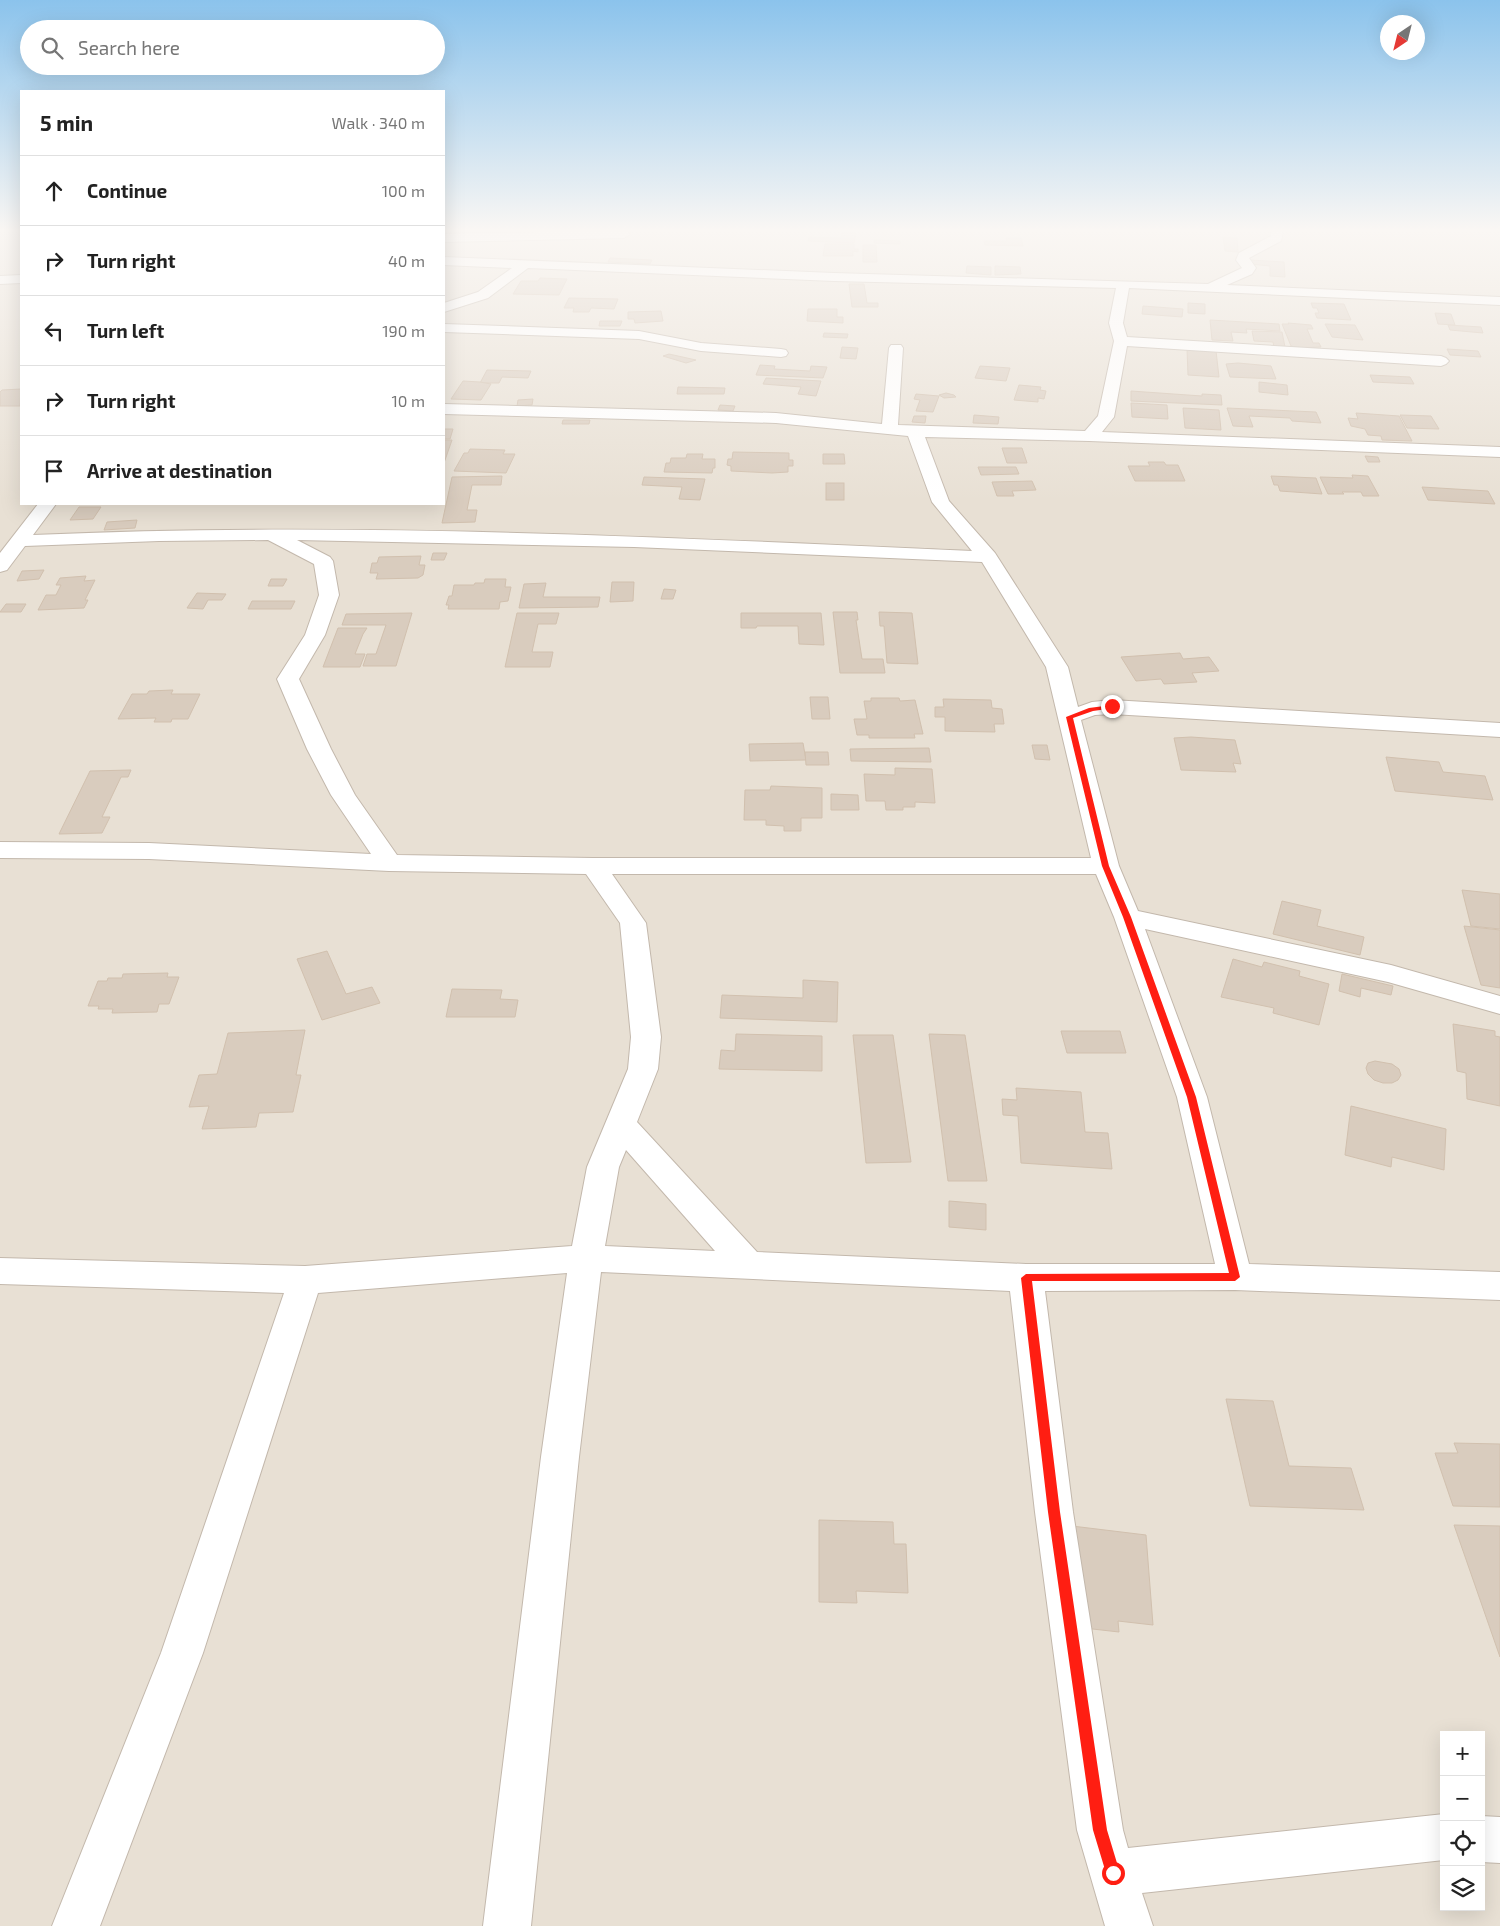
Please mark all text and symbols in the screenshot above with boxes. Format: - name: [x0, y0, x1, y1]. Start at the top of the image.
- north arrow: [1380, 15, 1425, 60]
- search box: [20, 20, 445, 75]
- icon: search: [38, 34, 66, 62]
- text: Search here: [78, 36, 180, 59]
- text: 5 min: [40, 110, 93, 135]
- text: Walk · 340 m: [332, 113, 425, 132]
- icon: ahead: [40, 177, 68, 205]
- text: Continue: [87, 179, 167, 202]
- text: 100 m: [382, 181, 425, 200]
- icon: right: [40, 247, 68, 275]
- text: Turn right: [87, 249, 175, 272]
- text: 40 m: [388, 251, 425, 270]
- icon: left: [40, 317, 68, 345]
- text: Turn left: [87, 319, 164, 342]
- text: 190 m: [382, 321, 425, 340]
- icon: right: [40, 387, 68, 415]
- text: Turn right: [87, 389, 175, 412]
- text: 10 m: [391, 391, 425, 410]
- icon: arrive: [40, 457, 68, 485]
- text: Arrive at destination: [87, 459, 272, 482]
- route end: [1101, 695, 1124, 718]
- map controls: [1440, 1731, 1485, 1911]
- button: +: [1440, 1731, 1485, 1776]
- button: −: [1440, 1776, 1485, 1821]
- button: locate: [1440, 1821, 1485, 1866]
- route start: [1102, 1862, 1125, 1885]
- button: layers: [1440, 1866, 1485, 1911]

